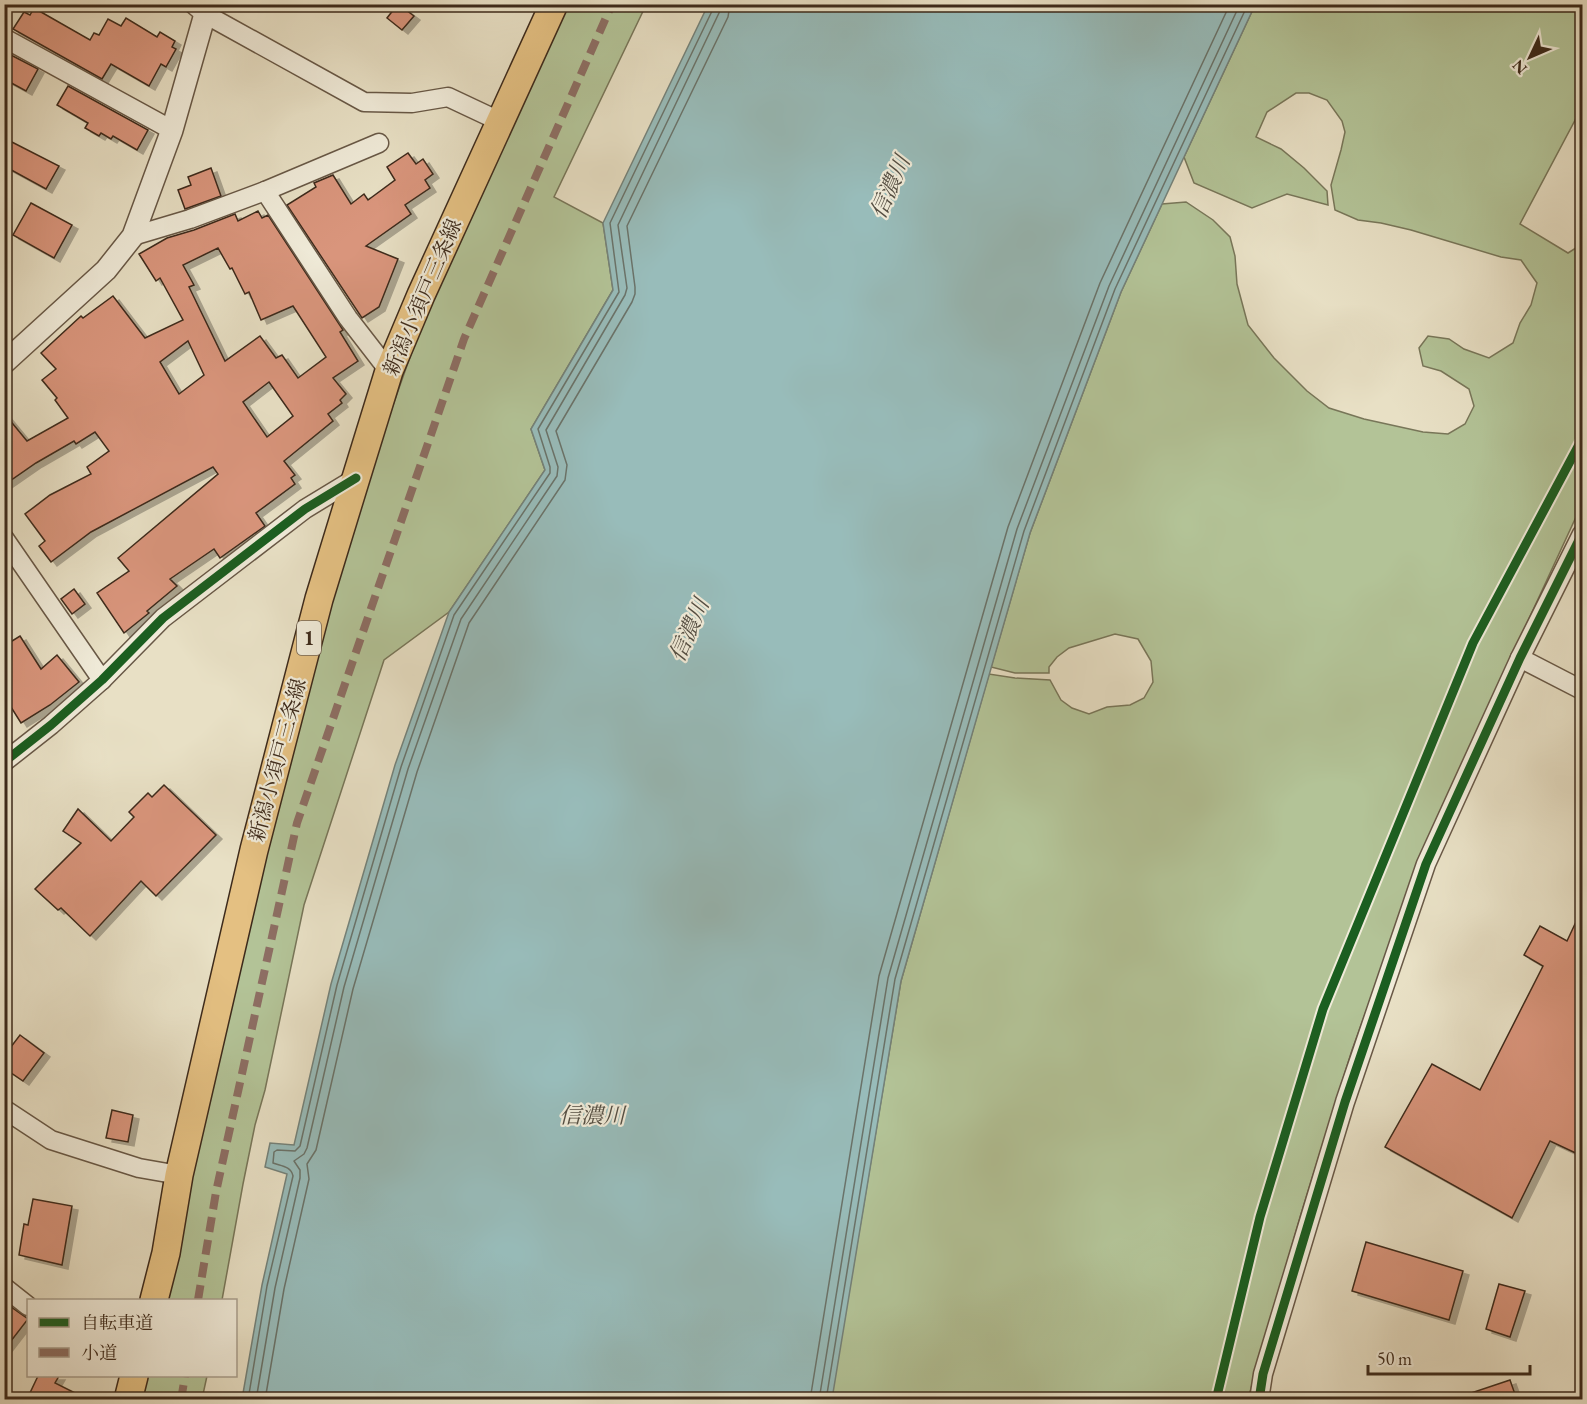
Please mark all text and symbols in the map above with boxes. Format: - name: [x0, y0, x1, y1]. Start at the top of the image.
- north arrow: [1500, 27, 1560, 87]
- text: N: [1507, 55, 1532, 79]
- water label: 信濃川: [863, 149, 917, 223]
- street label: 新潟小須戸三条線: [377, 214, 467, 380]
- water label: 信濃川: [662, 592, 716, 666]
- road number: 1: [297, 621, 321, 655]
- street label: 新潟小須戸三条線: [242, 675, 312, 845]
- water label: 信濃川: [559, 1101, 627, 1130]
- legend: [27, 1299, 237, 1377]
- text: 自転車道: [81, 1311, 153, 1334]
- scale bar: [1368, 1338, 1530, 1376]
- text: 小道: [81, 1341, 117, 1364]
- text: 50 m: [1377, 1347, 1412, 1370]

